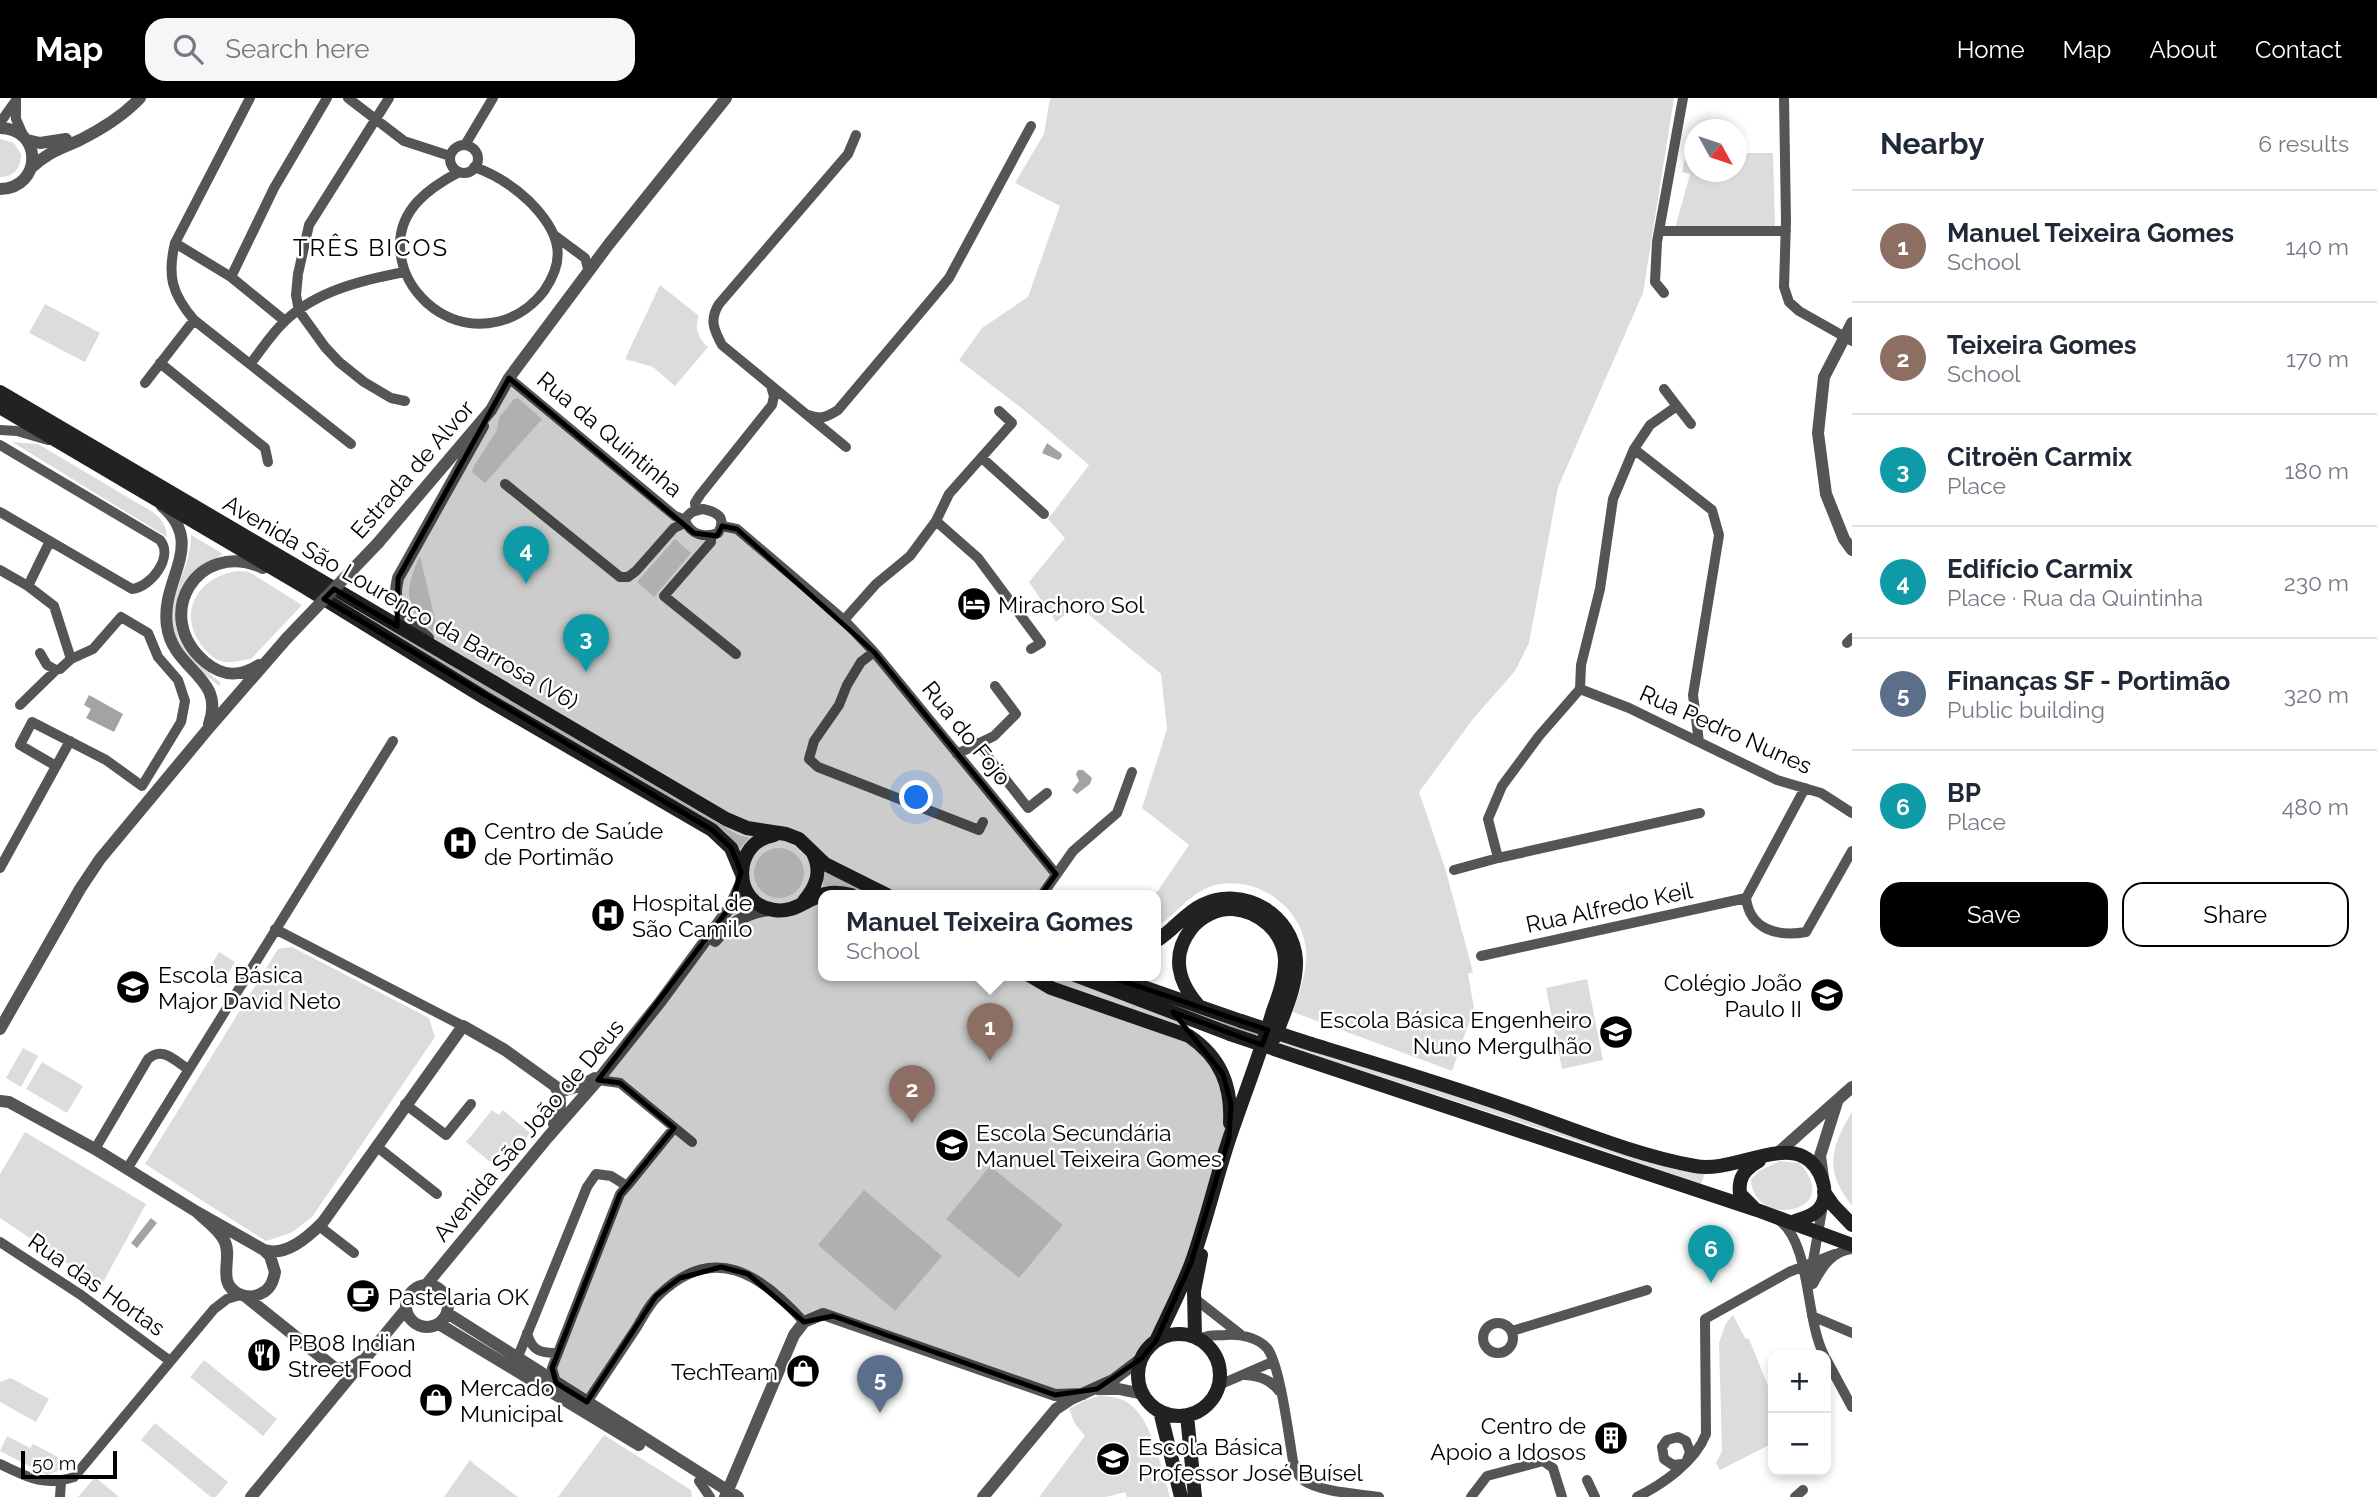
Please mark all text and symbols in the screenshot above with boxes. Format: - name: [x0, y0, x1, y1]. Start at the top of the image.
- search box: [145, 18, 635, 81]
- text: Map: [35, 30, 103, 69]
- icon: search: [169, 30, 207, 68]
- text: Search here: [225, 34, 370, 64]
- text: Home: [1957, 35, 2025, 64]
- text: Map: [2063, 35, 2111, 64]
- text: About: [2149, 35, 2217, 64]
- text: Contact: [2255, 35, 2342, 64]
- north arrow: [1684, 119, 1747, 182]
- text: Nearby: [1880, 126, 1984, 161]
- text: 6 results: [2258, 130, 2349, 157]
- text: Manuel Teixeira Gomes: [1947, 218, 2234, 248]
- district label: TRÊS BICOS: [293, 233, 449, 262]
- text: 1: [1897, 233, 1909, 260]
- text: 140 m: [2286, 233, 2349, 260]
- text: School: [1947, 248, 2021, 275]
- text: Teixeira Gomes: [1947, 330, 2137, 360]
- text: 2: [1897, 345, 1909, 372]
- text: 170 m: [2286, 345, 2349, 372]
- text: School: [1947, 360, 2021, 387]
- street label: Rua da Quintinha: [532, 366, 688, 502]
- street label: Estrada de Alvor: [345, 394, 479, 544]
- text: Citroën Carmix: [1947, 442, 2132, 472]
- text: 3: [1897, 457, 1909, 484]
- text: 180 m: [2284, 457, 2349, 484]
- text: Place: [1947, 472, 2006, 499]
- street label: Avenida São Lourenço da Barrosa (V6): [219, 489, 583, 715]
- pin: 4: [503, 526, 549, 584]
- text: Edifício Carmix: [1947, 554, 2133, 584]
- text: 4: [1896, 569, 1910, 596]
- text: 230 m: [2284, 569, 2349, 596]
- text: Place · Rua da Quintinha: [1947, 584, 2203, 611]
- hotel icon: Mirachoro Sol: [955, 585, 993, 623]
- place label: Mirachoro Sol: [998, 591, 1145, 618]
- pin: 3: [563, 614, 609, 672]
- text: Finanças SF - Portimão: [1947, 666, 2230, 696]
- street label: Rua do Fojo: [917, 676, 1017, 790]
- street label: Rua Pedro Nunes: [1636, 679, 1816, 779]
- text: 5: [1897, 681, 1909, 708]
- text: 320 m: [2284, 681, 2349, 708]
- text: Public building: [1947, 696, 2105, 723]
- text: BP: [1947, 778, 1981, 808]
- your location: [899, 780, 933, 814]
- text: 6: [1896, 793, 1910, 820]
- text: 480 m: [2282, 793, 2349, 820]
- text: Place: [1947, 808, 2006, 835]
- place label: Centro de Saúde de Portimão: [484, 817, 663, 870]
- hospital icon: Centro de Saúde de Portimão: [441, 824, 479, 862]
- street label: Rua Alfredo Keil: [1523, 876, 1695, 938]
- button: Save: [1880, 882, 2108, 947]
- button: Share: [2122, 882, 2349, 947]
- place label: Hospital de São Camilo: [632, 889, 752, 942]
- popup: [818, 890, 1161, 981]
- hospital icon: Hospital de São Camilo: [589, 896, 627, 934]
- text: Manuel Teixeira Gomes: [846, 907, 1133, 937]
- text: School: [846, 937, 920, 964]
- place label: Escola Básica Major David Neto: [158, 961, 341, 1014]
- school or university icon: Escola Básica Major David Neto: [114, 968, 152, 1006]
- place label: Colégio João Paulo II: [1664, 969, 1802, 1022]
- school or university icon: Colégio João Paulo II: [1808, 976, 1846, 1014]
- pin: 1: [967, 1003, 1013, 1061]
- place label: Escola Básica Engenheiro Nuno Mergulhão: [1319, 1006, 1592, 1059]
- street label: Avenida São João de Deus: [427, 1013, 629, 1247]
- school or university icon: Escola Básica Engenheiro Nuno Mergulhão: [1597, 1013, 1635, 1051]
- pin: 2: [889, 1065, 935, 1123]
- place label: Escola Secundária Manuel Teixeira Gomes: [976, 1119, 1222, 1172]
- school or university icon: Escola Secundária Manuel Teixeira Gomes: [933, 1126, 971, 1164]
- pin: 6: [1688, 1225, 1734, 1283]
- street label: Rua das Hortas: [23, 1227, 171, 1341]
- cafe icon: Pastelaria OK: [344, 1277, 382, 1315]
- place label: Pastelaria OK: [388, 1283, 529, 1310]
- place label: PB08 Indian Street Food: [288, 1329, 416, 1382]
- restaurant icon: PB08 Indian Street Food: [245, 1336, 283, 1374]
- map controls: [1768, 1350, 1831, 1476]
- button: +: [1768, 1350, 1831, 1413]
- shop icon: TechTeam: [784, 1352, 822, 1390]
- pin: 5: [857, 1355, 903, 1413]
- place label: TechTeam: [671, 1358, 778, 1385]
- place label: Mercado Municipal: [460, 1374, 564, 1427]
- shop icon: Mercado Municipal: [417, 1381, 455, 1419]
- place label: Centro de Apoio a Idosos: [1430, 1412, 1586, 1465]
- button: −: [1768, 1413, 1831, 1476]
- building icon: Centro de Apoio a Idosos: [1592, 1419, 1630, 1457]
- place label: Escola Básica Professor José Buísel: [1138, 1433, 1364, 1486]
- school or university icon: Escola Básica Professor José Buísel: [1094, 1440, 1132, 1478]
- scale bar: [21, 1448, 117, 1480]
- text: 50 m: [32, 1452, 76, 1474]

